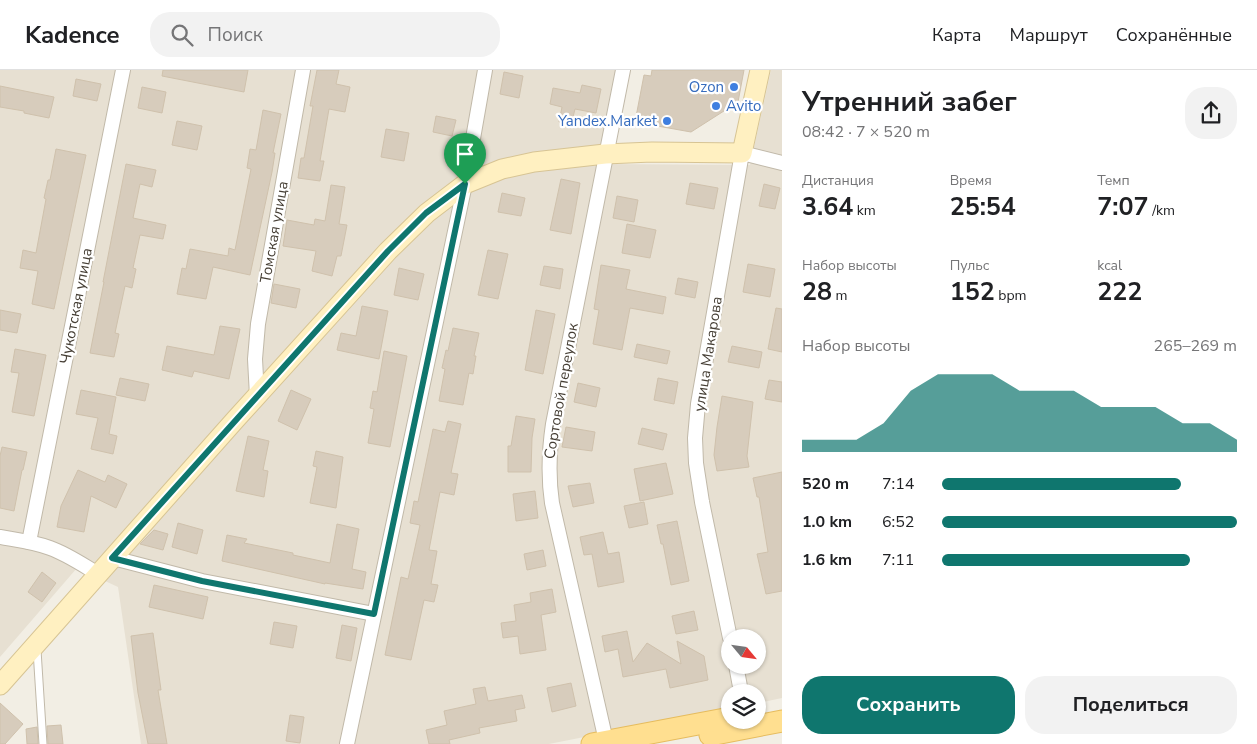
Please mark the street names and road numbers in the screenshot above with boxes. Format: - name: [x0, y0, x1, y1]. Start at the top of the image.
- street label: Томская улица: [255, 179, 293, 285]
- street label: Чукотская улица: [55, 246, 97, 366]
- street label: улица Макарова: [689, 295, 727, 413]
- street label: Сортовой переулок: [539, 321, 583, 461]

